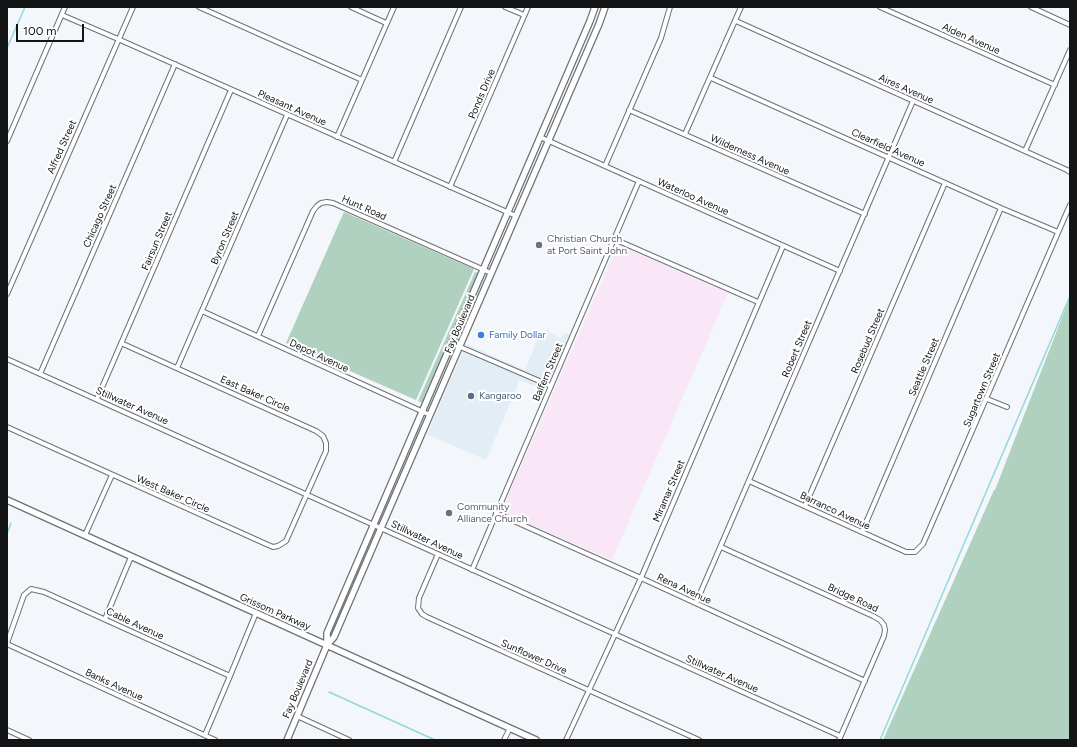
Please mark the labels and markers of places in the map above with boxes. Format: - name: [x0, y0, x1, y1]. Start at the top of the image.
- place label: Christian Church at Port Saint John: [547, 233, 627, 256]
- marker: Christian Church at Port Saint John: [534, 240, 544, 250]
- place label: Family Dollar: [489, 329, 546, 341]
- marker: Family Dollar: [476, 330, 486, 340]
- place label: Kangaroo: [479, 390, 522, 402]
- marker: Kangaroo: [466, 391, 476, 401]
- place label: Community Alliance Church: [457, 501, 527, 524]
- marker: Community Alliance Church: [444, 508, 454, 518]

